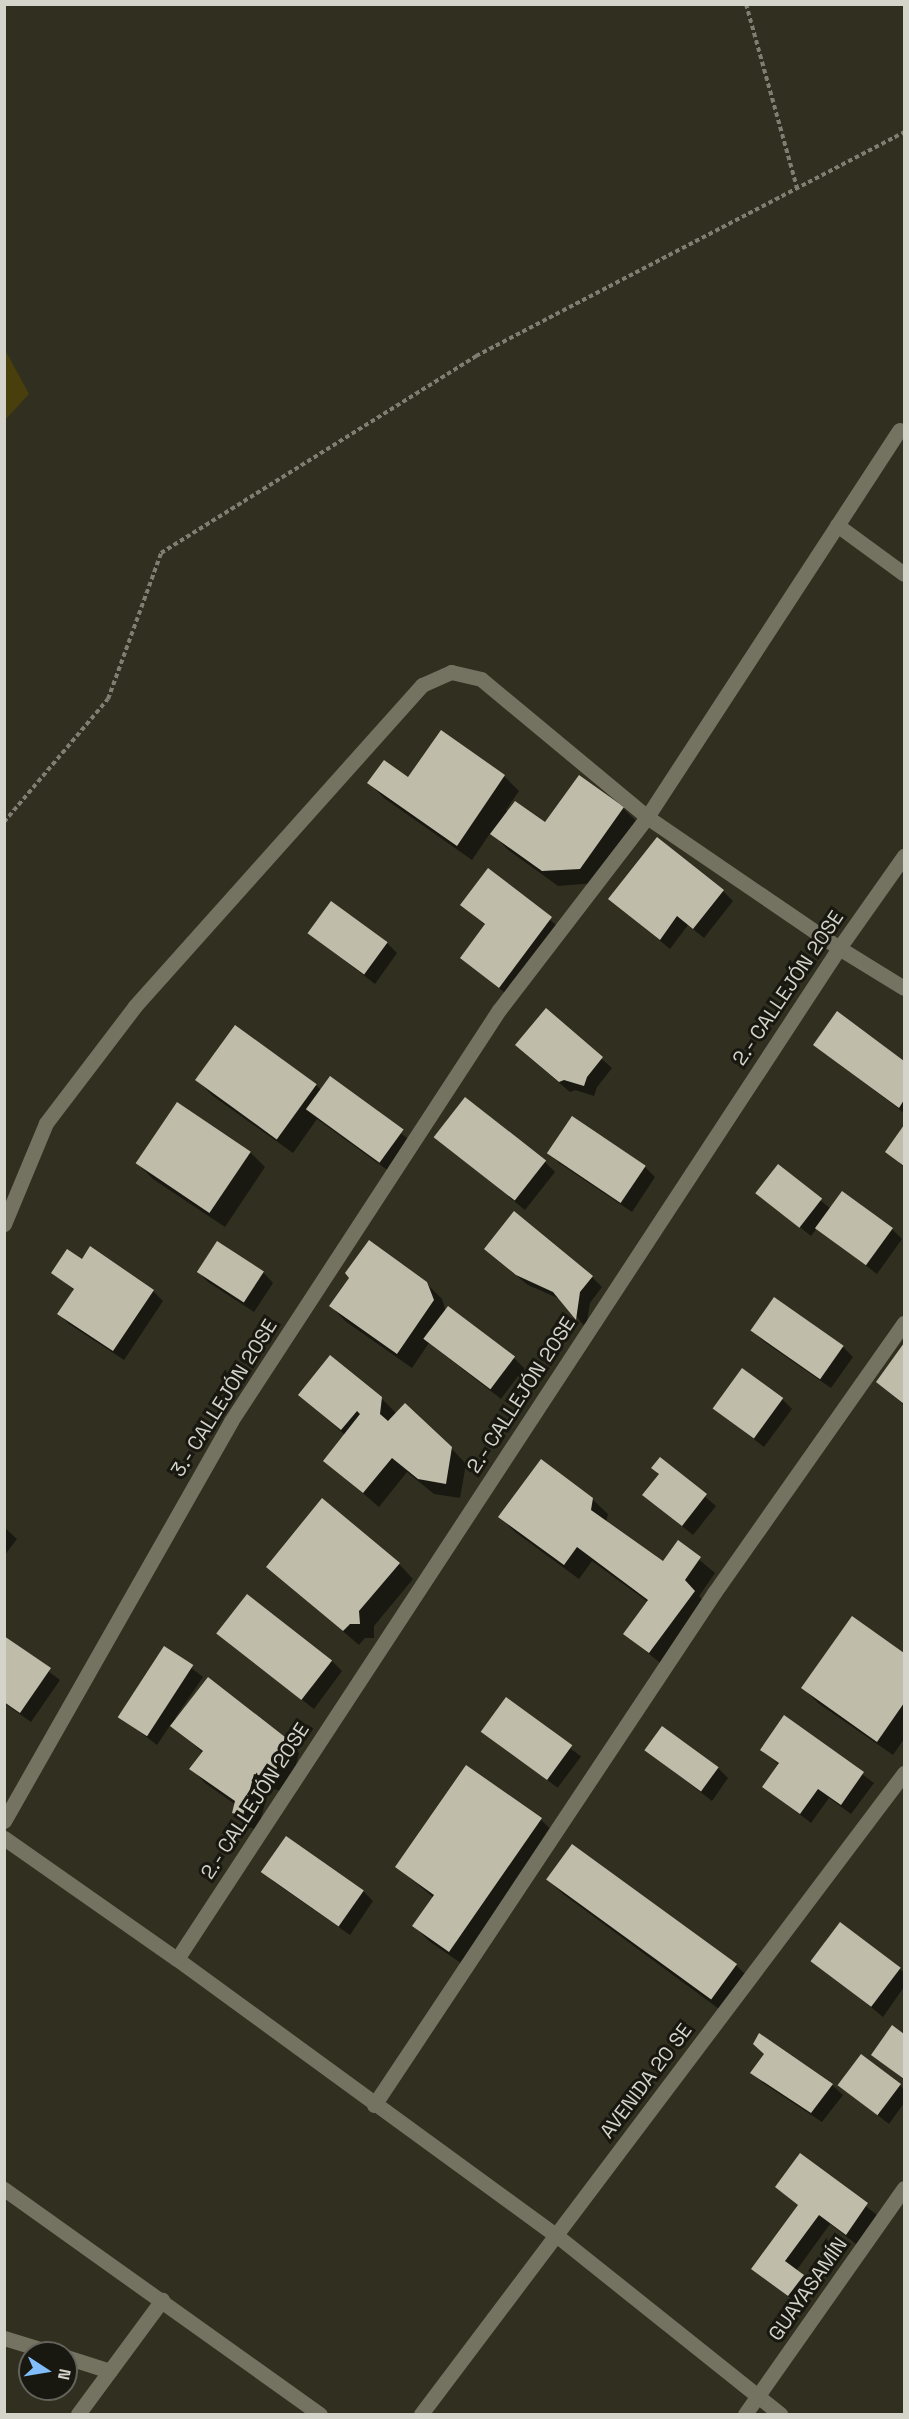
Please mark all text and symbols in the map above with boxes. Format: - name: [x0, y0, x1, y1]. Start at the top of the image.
- street label: 2.- CALLEJÓN 20SE: [727, 906, 849, 1070]
- street label: 2.- CALLEJÓN 20SE: [461, 1312, 581, 1478]
- street label: 3.- CALLEJÓN 20SE: [166, 1315, 282, 1481]
- street label: 2.- CALLEJÓN 20SE: [195, 1718, 315, 1884]
- street label: AVENIDA 20 SE: [595, 2019, 697, 2143]
- street label: GUAYASAMÍN: [764, 2233, 852, 2345]
- north arrow: [18, 2341, 78, 2401]
- text: N: [53, 2367, 76, 2382]

